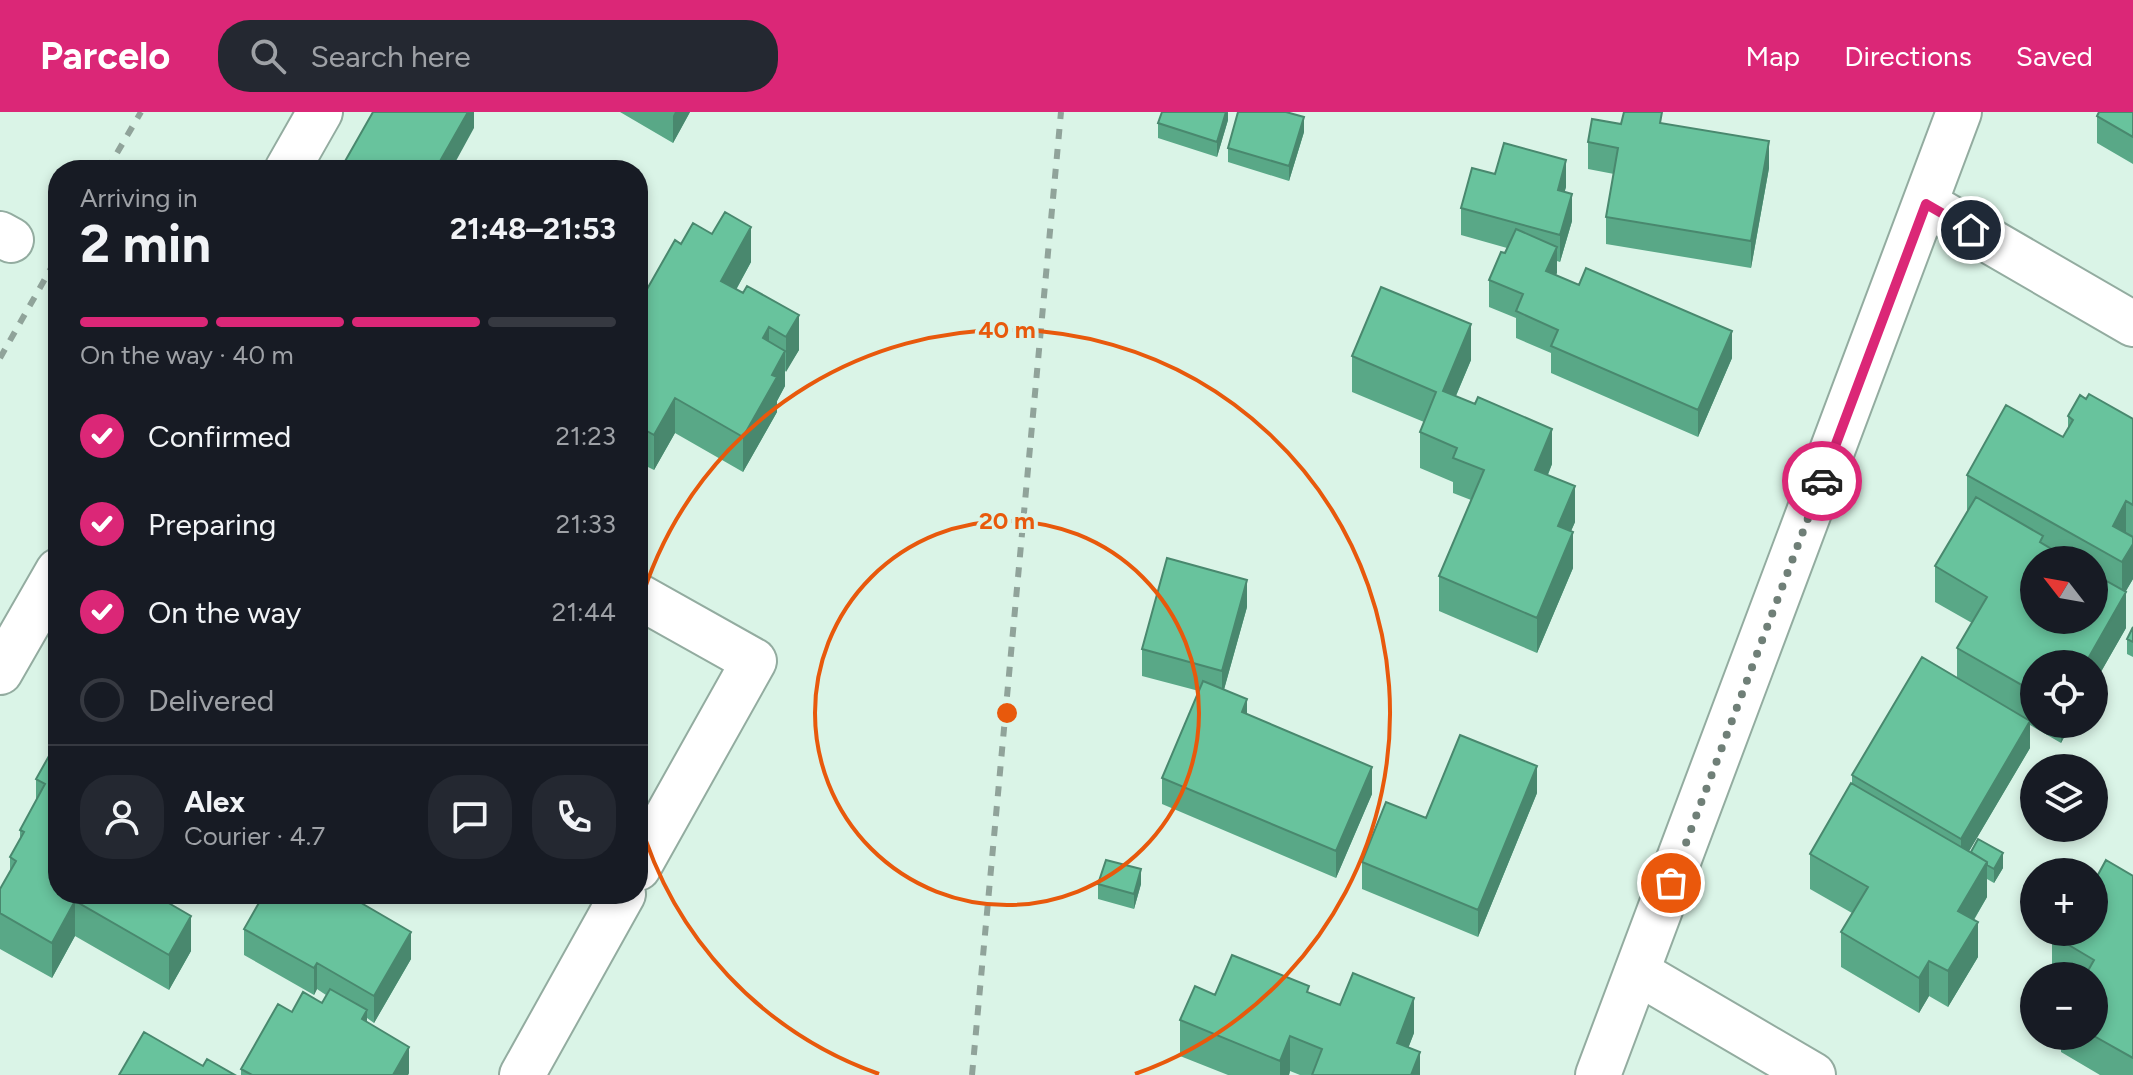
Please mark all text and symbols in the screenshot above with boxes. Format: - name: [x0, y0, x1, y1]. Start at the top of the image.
- search box: [218, 20, 778, 92]
- text: Parcelo: [40, 33, 170, 79]
- icon: search: [246, 34, 290, 78]
- text: Search here: [310, 38, 471, 75]
- text: Map: [1746, 39, 1800, 73]
- text: Directions: [1844, 39, 1972, 73]
- text: Saved: [2016, 39, 2093, 73]
- text: Arriving in: [80, 182, 198, 214]
- pin: [1937, 196, 2005, 264]
- icon: home: [1949, 208, 1993, 252]
- text: 21:48–21:53: [450, 210, 616, 247]
- text: 2 min: [80, 213, 211, 275]
- text: 40 m: [978, 315, 1036, 344]
- text: On the way · 40 m: [80, 339, 294, 371]
- icon: check: [80, 414, 124, 458]
- text: Confirmed: [148, 418, 291, 455]
- text: 21:23: [555, 420, 616, 452]
- courier: [1782, 441, 1862, 521]
- icon: car: [1800, 459, 1844, 503]
- icon: check: [80, 502, 124, 546]
- text: Preparing: [148, 506, 276, 543]
- text: 20 m: [979, 506, 1035, 535]
- text: 21:33: [556, 508, 616, 540]
- north arrow: [2020, 546, 2108, 634]
- map controls: [2020, 546, 2108, 1050]
- icon: check: [80, 590, 124, 634]
- text: On the way: [148, 594, 301, 631]
- text: 21:44: [552, 596, 616, 628]
- button: locate: [2020, 650, 2108, 738]
- text: Delivered: [148, 682, 274, 719]
- centre of rings: [993, 699, 1021, 727]
- button: layers: [2020, 754, 2108, 842]
- button: person: [80, 775, 164, 859]
- button: chat: [428, 775, 512, 859]
- button: phone: [532, 775, 616, 859]
- text: Alex: [184, 783, 245, 820]
- text: Courier · 4.7: [184, 820, 325, 852]
- pin: [1637, 849, 1705, 917]
- button: +: [2020, 858, 2108, 946]
- icon: bag: [1649, 861, 1693, 905]
- button: −: [2020, 962, 2108, 1050]

